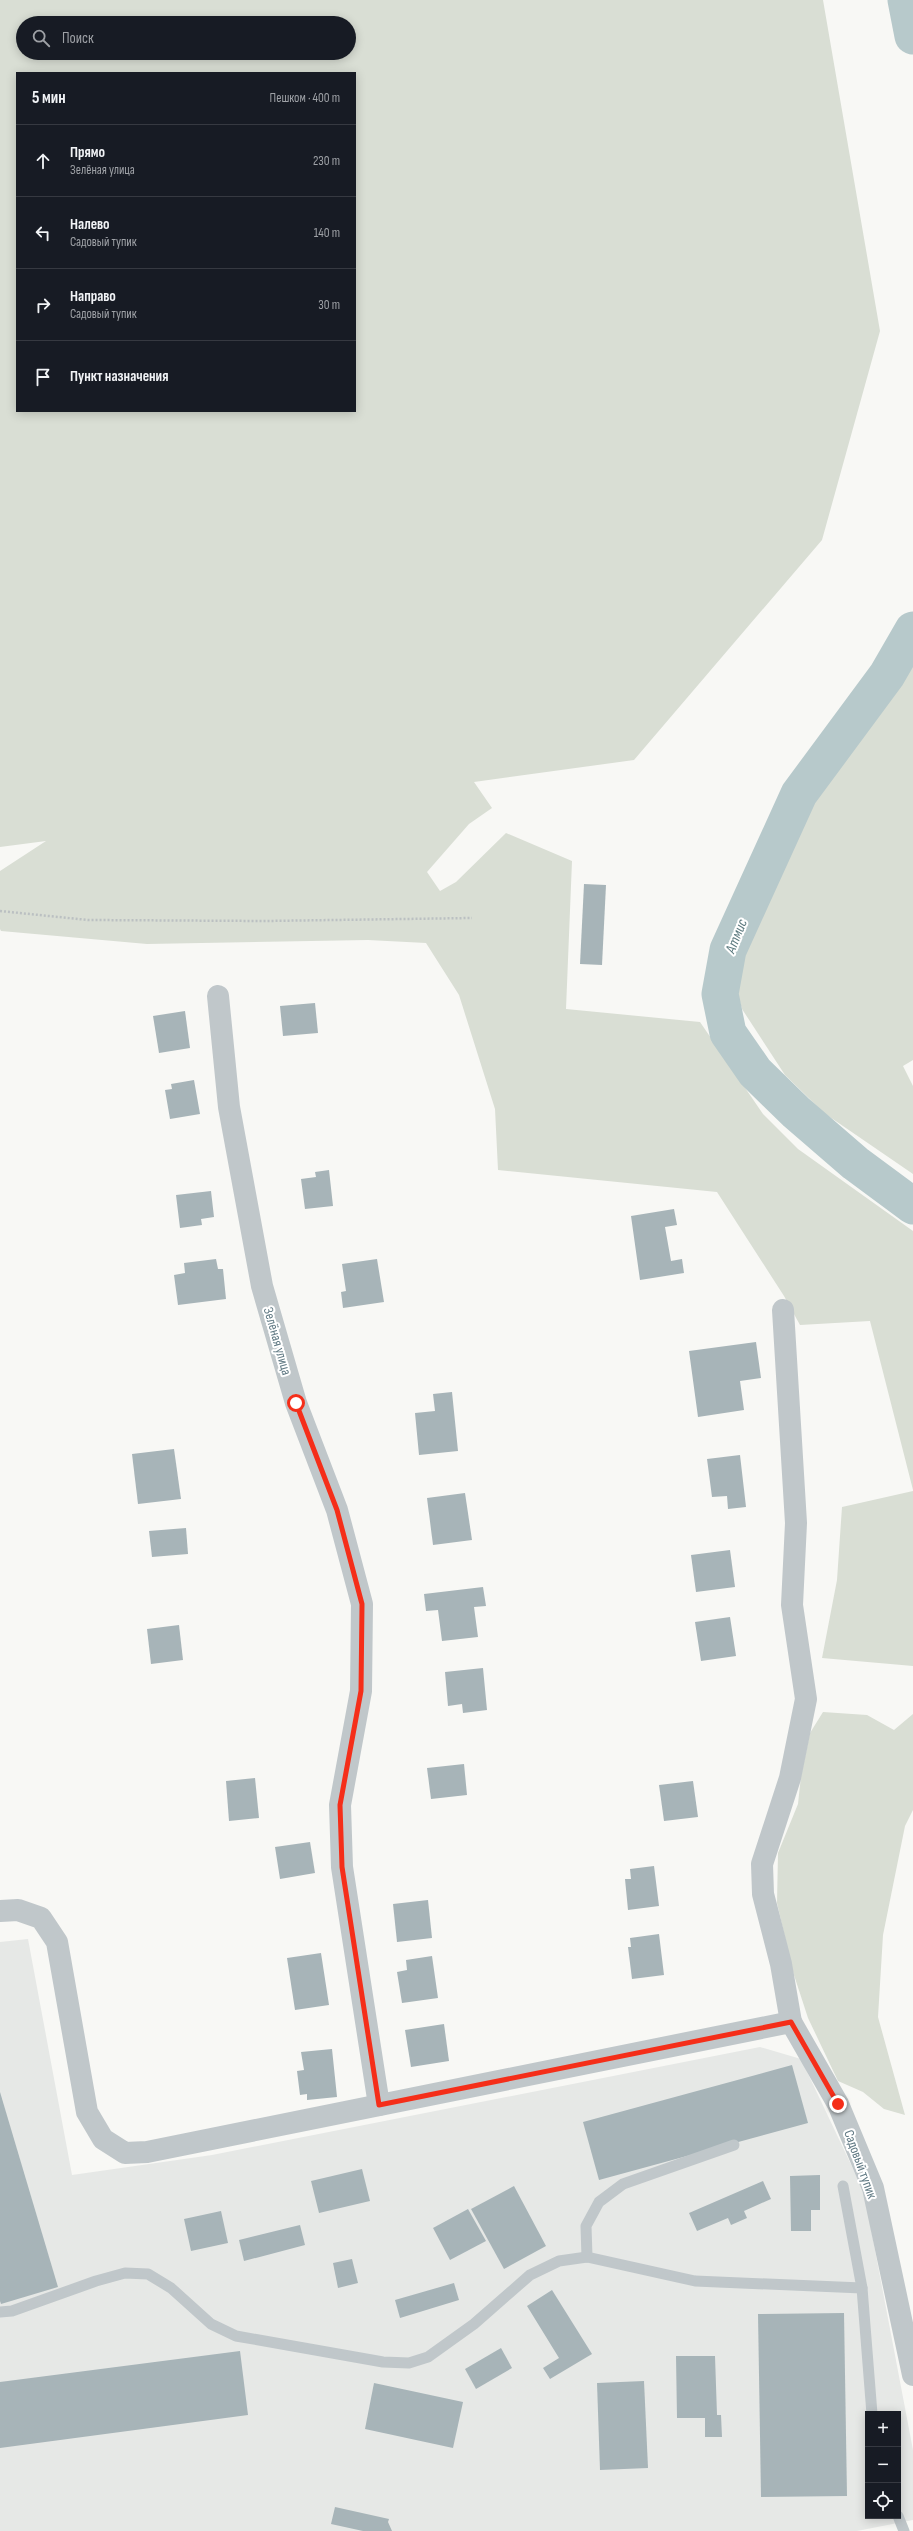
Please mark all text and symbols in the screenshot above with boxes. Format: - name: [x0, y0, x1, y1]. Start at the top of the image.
- search box: [16, 16, 356, 60]
- icon: search: [30, 27, 52, 49]
- text: Поиск: [62, 29, 94, 48]
- text: 5 мин: [32, 88, 66, 108]
- text: Пешком · 400 m: [270, 90, 340, 106]
- text: Прямо: [70, 143, 105, 162]
- icon: ahead: [32, 150, 54, 172]
- text: 230 m: [313, 153, 340, 169]
- text: Зелёная улица: [70, 162, 135, 178]
- text: Налево: [70, 215, 110, 234]
- icon: left: [32, 222, 54, 244]
- text: 140 m: [314, 225, 340, 241]
- text: Садовый тупик: [70, 234, 137, 250]
- text: Направо: [70, 287, 116, 306]
- icon: right: [32, 294, 54, 316]
- text: 30 m: [318, 297, 340, 313]
- text: Садовый тупик: [70, 306, 137, 322]
- icon: arrive: [32, 366, 54, 388]
- text: Пункт назначения: [70, 367, 168, 386]
- water label: Атмис: [721, 916, 752, 957]
- street label: Зелёная улица: [260, 1305, 295, 1377]
- route start: [287, 1394, 305, 1412]
- route end: [829, 2095, 847, 2113]
- street label: Садовый тупик: [840, 2128, 881, 2201]
- map controls: [865, 2411, 901, 2519]
- button: +: [865, 2411, 901, 2447]
- button: −: [865, 2447, 901, 2483]
- button: locate: [865, 2483, 901, 2519]

